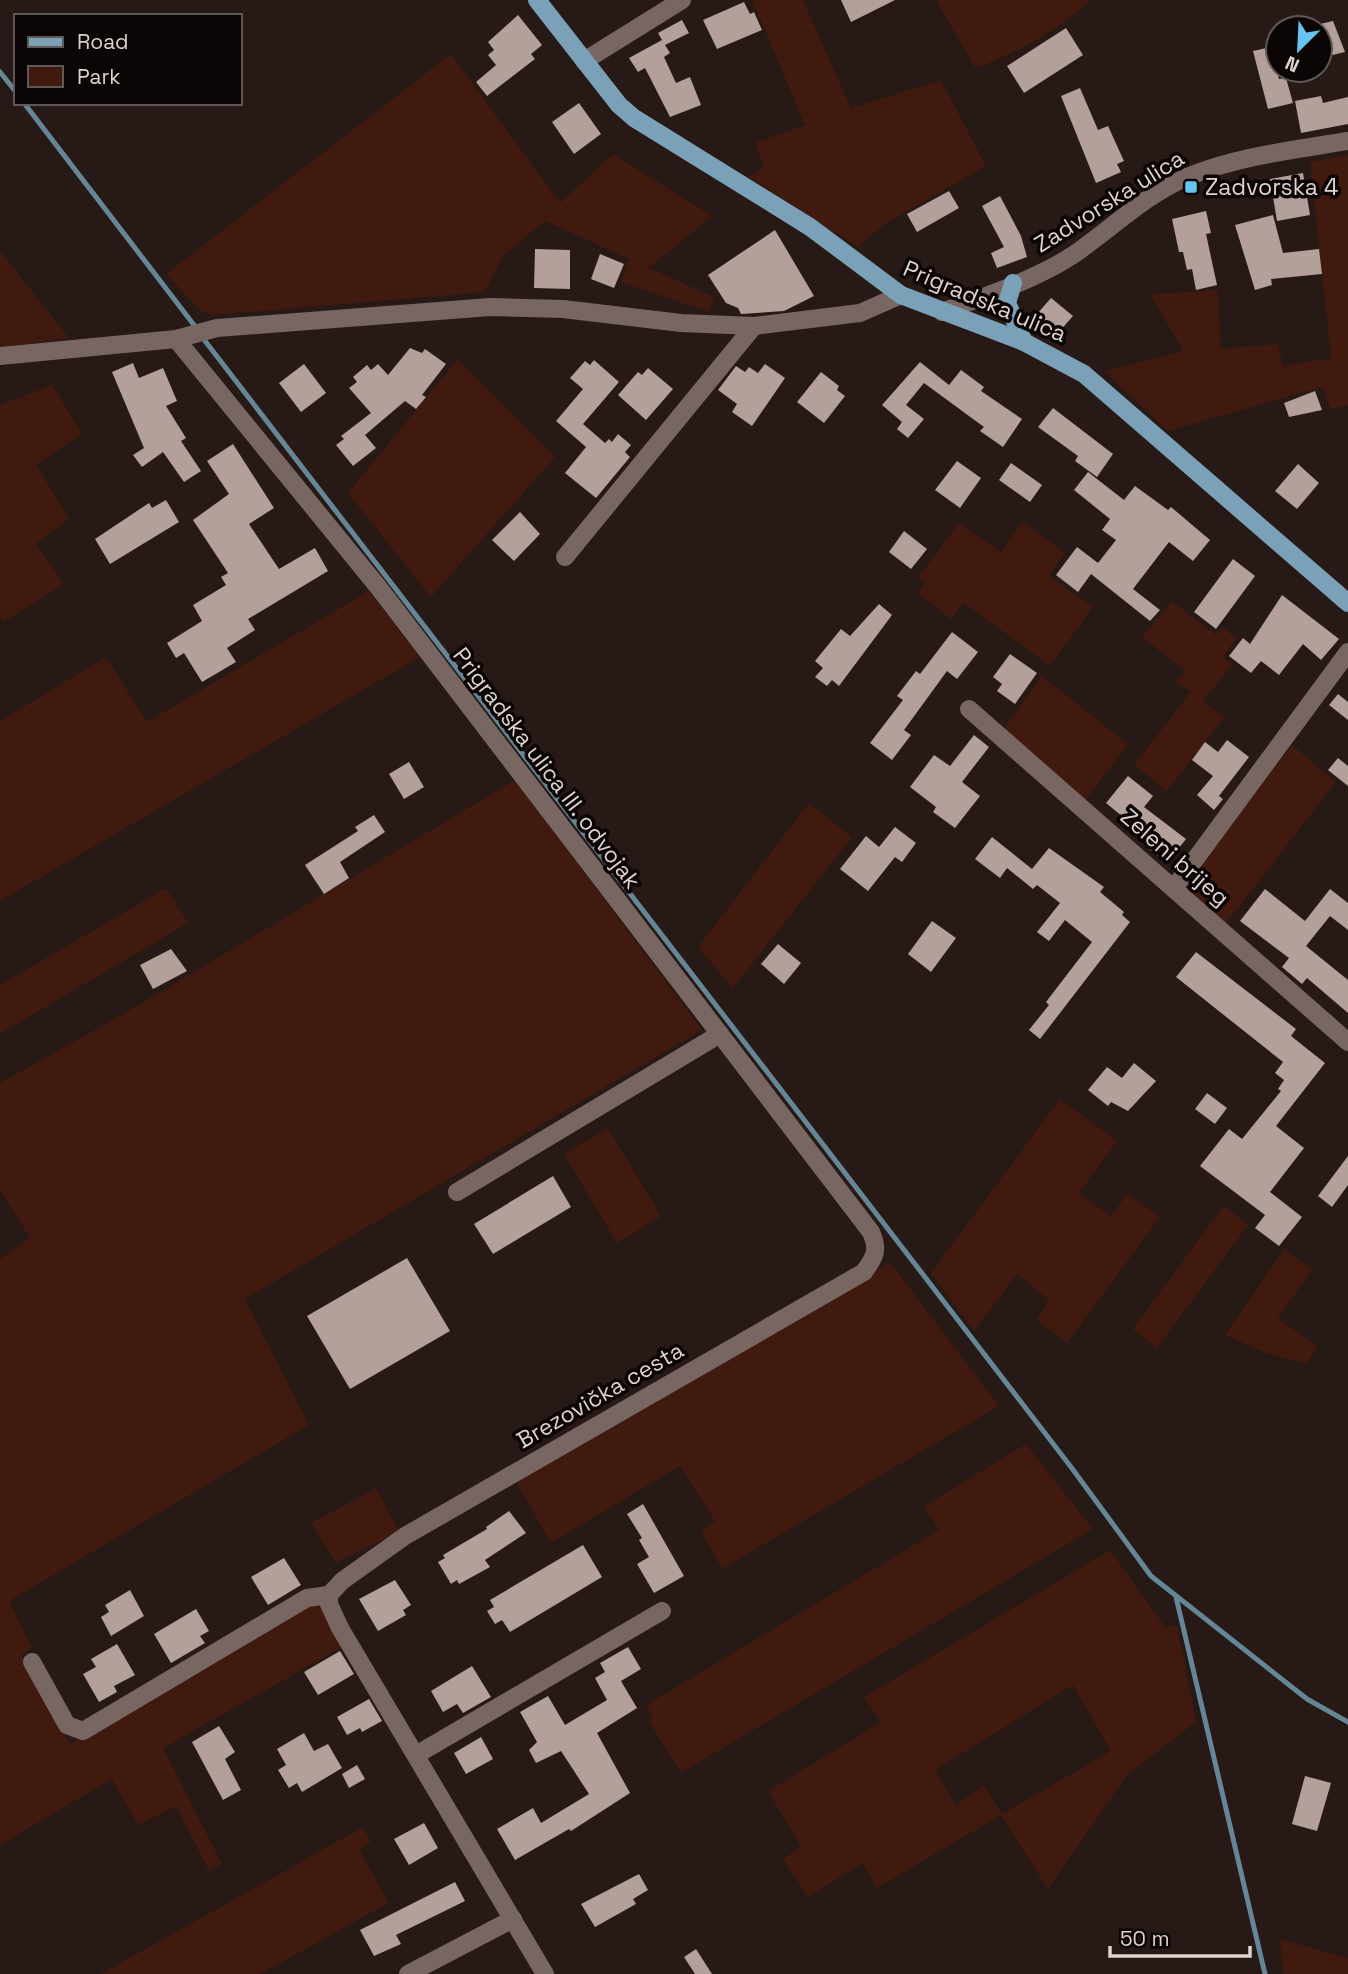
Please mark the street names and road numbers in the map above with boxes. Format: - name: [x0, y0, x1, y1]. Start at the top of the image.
- street label: Zadvorska ulica: [1028, 143, 1190, 259]
- street label: Prigradska ulica: [899, 253, 1071, 349]
- street label: Prigradska ulica III. odvojak: [446, 641, 648, 895]
- street label: Zeleni brijeg: [1114, 802, 1236, 912]
- street label: Brezovička cesta: [511, 1335, 689, 1455]

